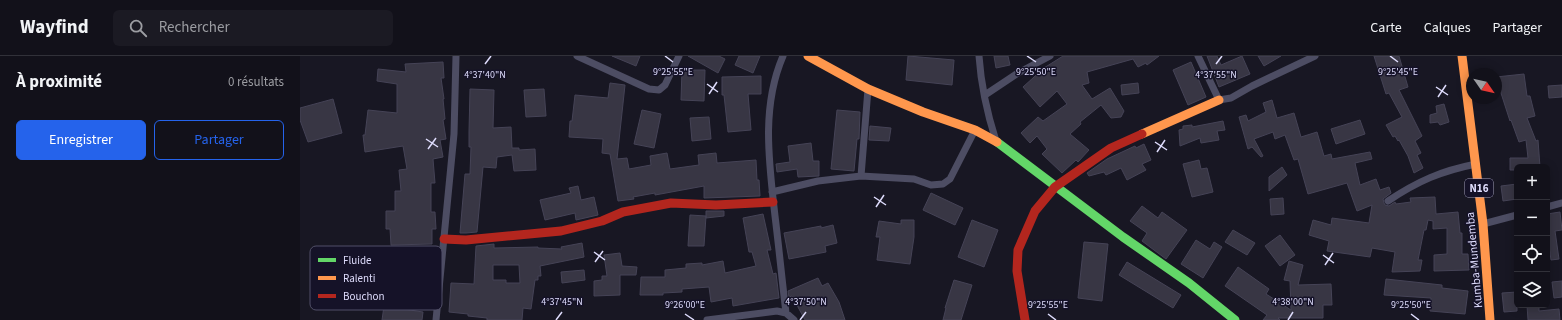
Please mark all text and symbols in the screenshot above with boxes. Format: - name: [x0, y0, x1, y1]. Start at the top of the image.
- search box: [113, 10, 393, 46]
- text: Wayfind: [20, 14, 89, 41]
- icon: search: [127, 17, 149, 39]
- text: Rechercher: [159, 17, 230, 38]
- text: Carte: [1370, 18, 1402, 38]
- text: Calques: [1424, 18, 1471, 38]
- text: Partager: [1493, 18, 1542, 38]
- text: 9°25'55"E: [653, 65, 693, 79]
- text: 9°25'50"E: [1016, 65, 1056, 79]
- text: 9°25'45"E: [1378, 65, 1418, 79]
- text: 4°37'40"N: [464, 68, 506, 82]
- text: 4°37'55"N: [1195, 68, 1237, 82]
- north arrow: [1466, 68, 1502, 104]
- text: À proximité: [16, 70, 102, 94]
- text: 0 résultats: [228, 73, 284, 91]
- button: Enregistrer: [16, 120, 146, 160]
- button: Partager: [154, 120, 284, 160]
- map controls: [1514, 164, 1550, 308]
- button: +: [1514, 164, 1550, 200]
- road number: N16: [1465, 179, 1493, 197]
- button: −: [1514, 200, 1550, 236]
- street label: Kumba-Mundemba: [1462, 211, 1487, 309]
- button: locate: [1514, 236, 1550, 272]
- legend: [310, 246, 442, 310]
- text: Fluide: [343, 253, 372, 268]
- text: Ralenti: [343, 271, 375, 286]
- button: layers: [1514, 272, 1550, 308]
- text: Bouchon: [343, 289, 384, 304]
- text: 4°37'45"N: [541, 295, 583, 309]
- text: 4°37'50"N: [785, 295, 827, 309]
- text: 4°38'00"N: [1272, 295, 1314, 309]
- text: 9°26'00"E: [665, 298, 705, 312]
- text: 9°25'55"E: [1028, 298, 1068, 312]
- text: 9°25'50"E: [1391, 298, 1431, 312]

